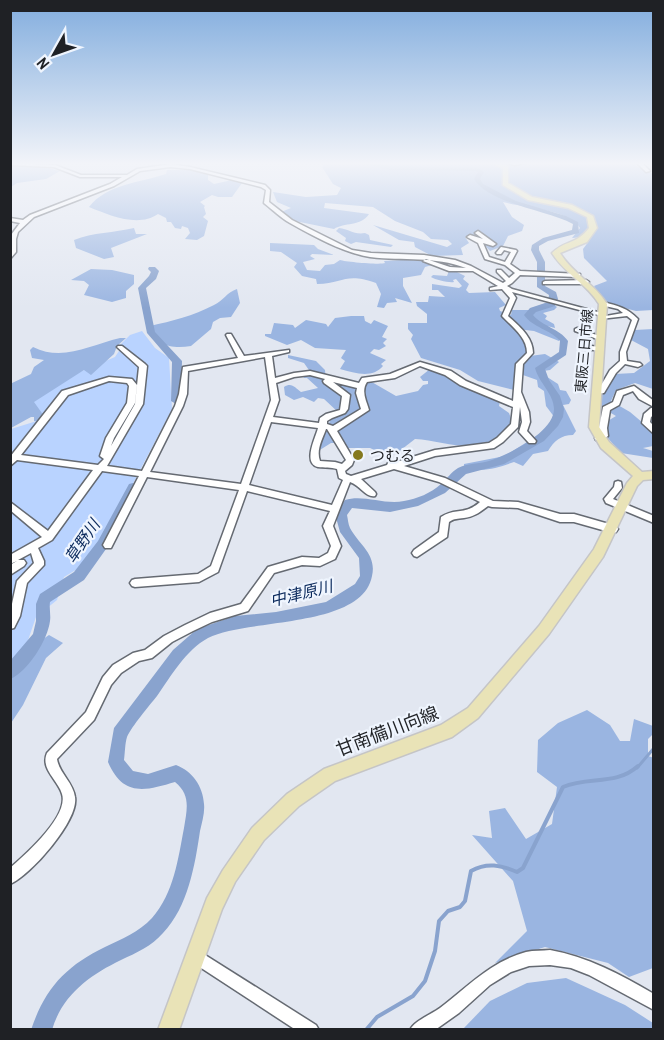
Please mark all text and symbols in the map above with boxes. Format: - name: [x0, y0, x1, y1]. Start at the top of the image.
- north arrow: [24, 24, 84, 84]
- text: N: [31, 53, 54, 74]
- street label: 東阪三日市線: [571, 308, 597, 394]
- place label: つむる: [370, 445, 415, 466]
- marker: つむる: [351, 448, 365, 462]
- water label: 草野川: [59, 513, 106, 567]
- water label: 中津原川: [267, 574, 337, 611]
- street label: 甘南備川向線: [332, 700, 442, 762]

